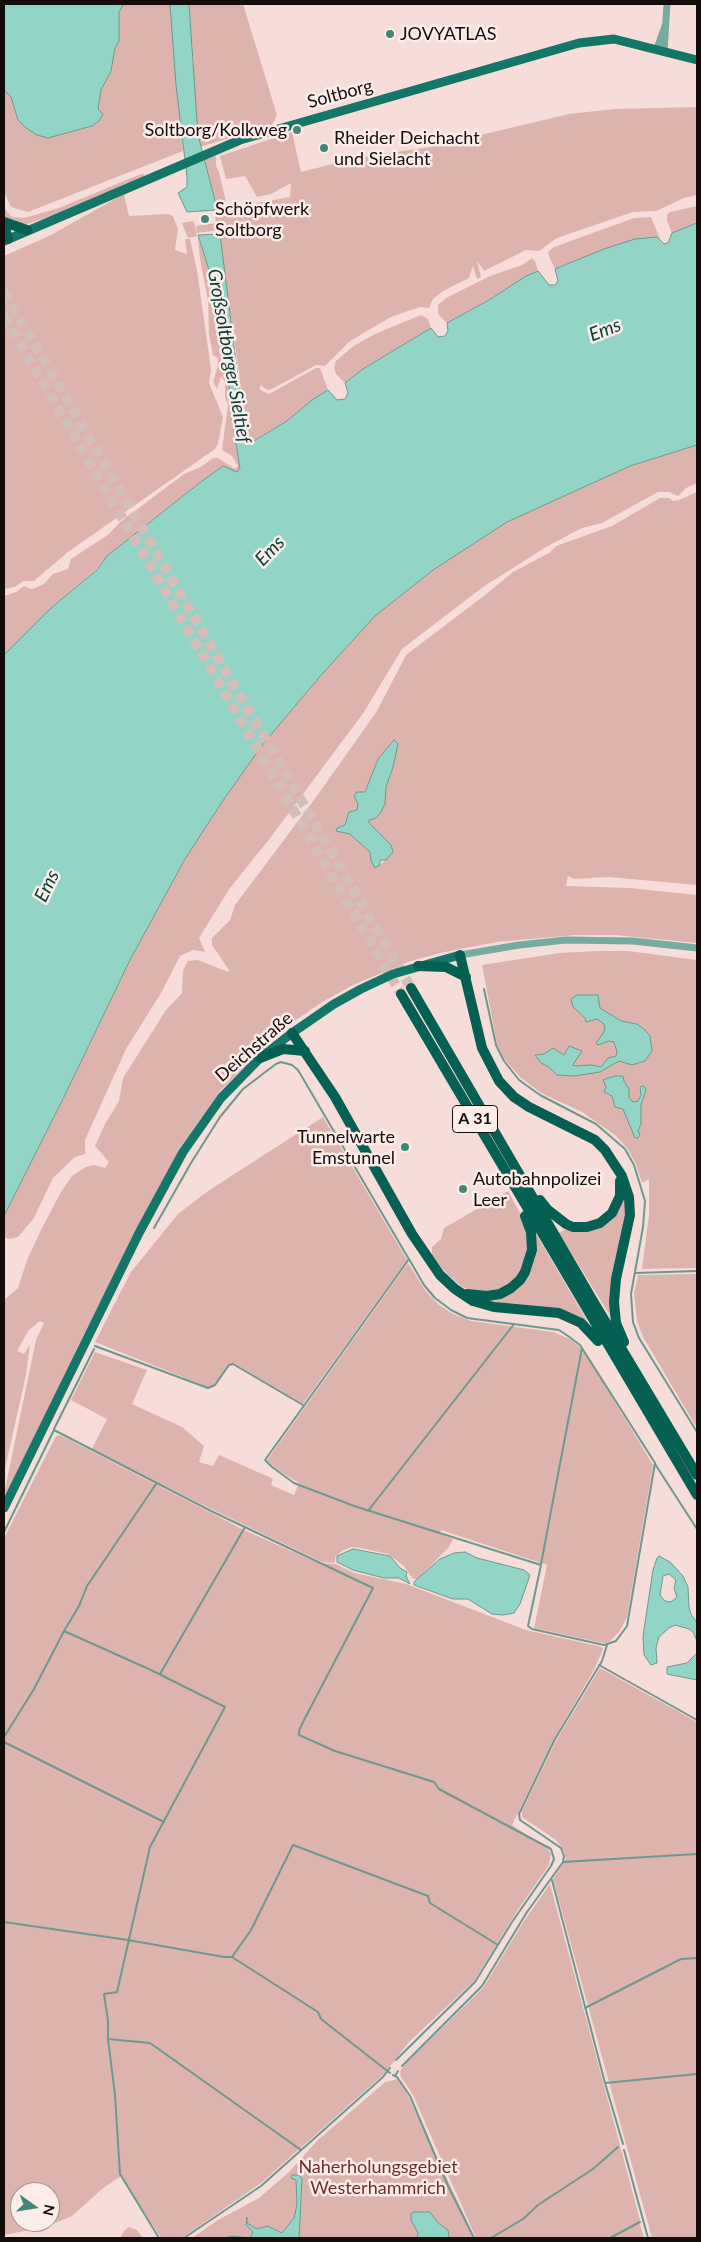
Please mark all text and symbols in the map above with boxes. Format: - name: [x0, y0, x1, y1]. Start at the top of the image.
- place label: JOVYATLAS: [400, 23, 497, 45]
- marker: JOVYATLAS: [384, 28, 396, 40]
- street label: Soltborg: [305, 75, 375, 113]
- place label: Soltborg/Kolkweg: [145, 119, 287, 141]
- marker: Soltborg/Kolkweg: [291, 124, 303, 136]
- place label: Rheider Deichacht und Sielacht: [334, 127, 480, 170]
- marker: Rheider Deichacht und Sielacht: [318, 142, 330, 154]
- place label: Schöpfwerk Soltborg: [215, 198, 309, 240]
- marker: Schöpfwerk Soltborg: [199, 213, 211, 225]
- water label: Großsoltborger Sieltief: [202, 267, 256, 445]
- water label: Ems: [586, 314, 624, 346]
- water label: Ems: [251, 531, 289, 571]
- water label: Ems: [30, 866, 64, 906]
- street label: Deichstraße: [211, 1007, 297, 1087]
- road number: A 31: [452, 1106, 498, 1132]
- place label: Tunnelwarte Emstunnel: [297, 1126, 395, 1168]
- marker: Tunnelwarte Emstunnel: [399, 1141, 411, 1153]
- place label: Autobahnpolizei Leer: [473, 1168, 601, 1210]
- marker: Autobahnpolizei Leer: [457, 1183, 469, 1195]
- park label: Naherholungsgebiet Westerhammrich: [298, 2156, 458, 2198]
- north arrow: [10, 2182, 60, 2232]
- text: N: [40, 2203, 59, 2217]

